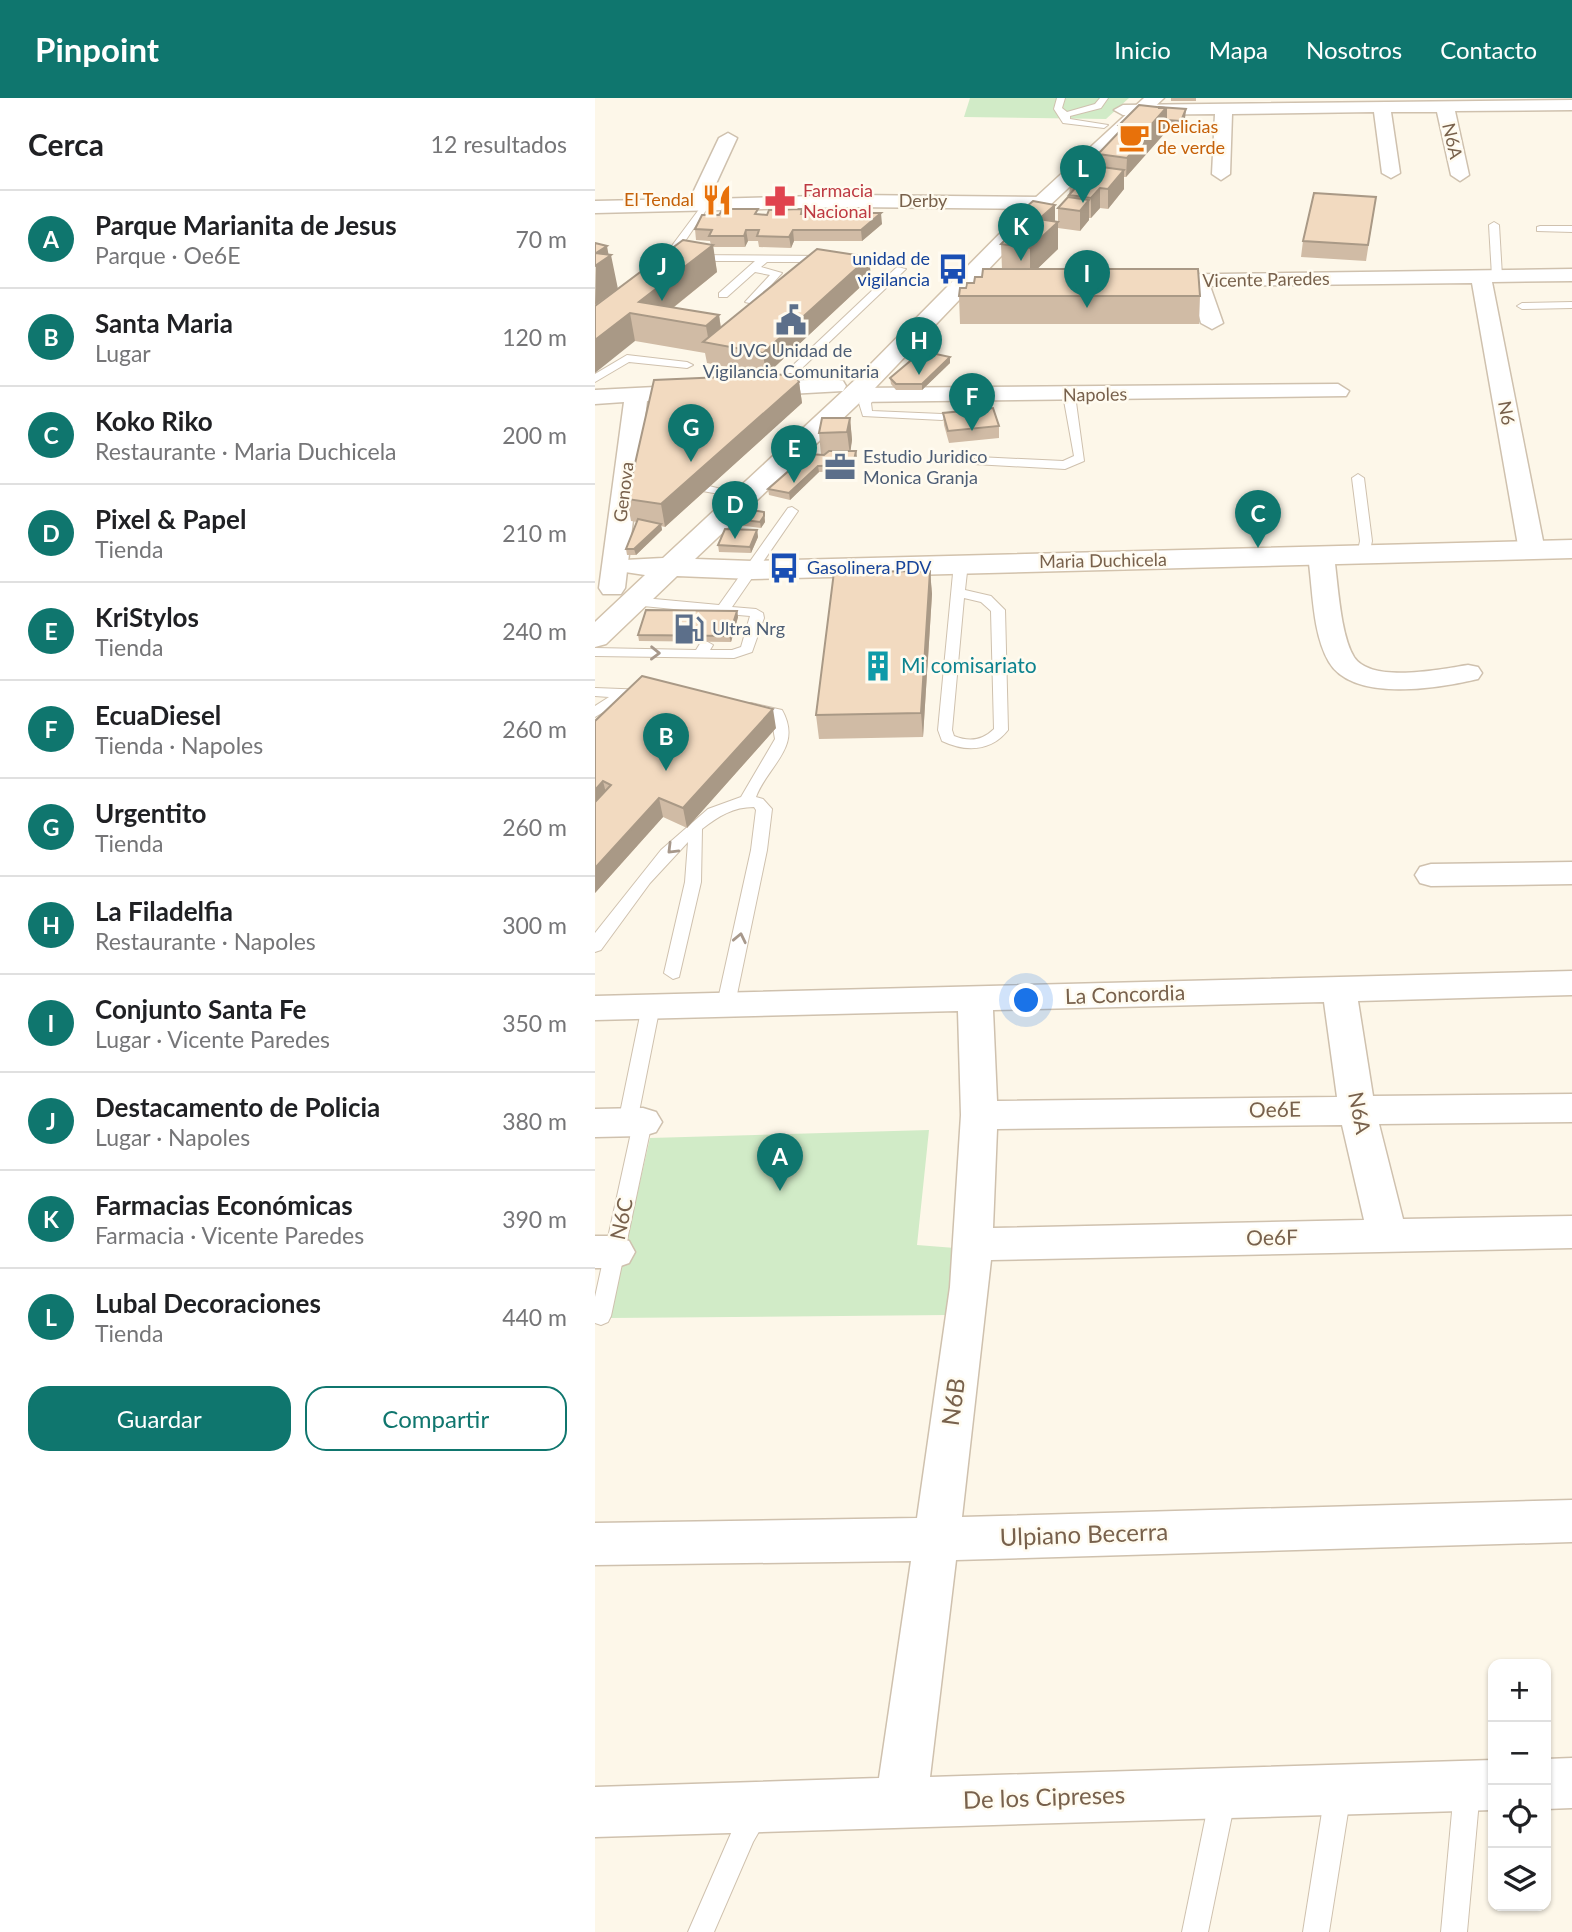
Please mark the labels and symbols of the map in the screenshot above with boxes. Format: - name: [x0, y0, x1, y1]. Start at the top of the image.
- place label: Delicias de verde: [1157, 115, 1225, 158]
- cafe icon: Delicias de verde: [1117, 120, 1151, 154]
- street label: N6A: [1438, 121, 1468, 162]
- pin: L: [1060, 145, 1106, 203]
- place label: Farmacia Nacional: [803, 179, 873, 222]
- restaurant icon: El Tendal: [700, 183, 734, 217]
- pharmacy icon: Farmacia Nacional: [763, 184, 797, 218]
- place label: El Tendal: [624, 188, 694, 210]
- street label: Derby: [899, 189, 948, 211]
- pin: K: [998, 203, 1044, 261]
- pin: J: [639, 243, 685, 301]
- place label: unidad de vigilancia: [852, 247, 930, 290]
- pin: I: [1064, 250, 1110, 308]
- bus stop icon: unidad de vigilancia: [936, 252, 970, 286]
- street label: Vicente Paredes: [1202, 267, 1330, 291]
- public building icon: UVC Unidad de Vigilancia Comunitaria: [774, 303, 808, 337]
- pin: H: [896, 317, 942, 375]
- place label: UVC Unidad de Vigilancia Comunitaria: [703, 339, 879, 382]
- pin: F: [949, 373, 995, 431]
- street label: Napoles: [1063, 382, 1128, 406]
- street label: N6: [1494, 399, 1520, 427]
- pin: G: [668, 404, 714, 462]
- pin: E: [771, 425, 817, 483]
- place label: Estudio Juridico Monica Granja: [863, 445, 988, 488]
- office icon: Estudio Juridico Monica Granja: [823, 450, 857, 484]
- street label: Genova: [608, 460, 638, 523]
- pin: D: [712, 481, 758, 539]
- pin: C: [1235, 490, 1281, 548]
- street label: Maria Duchicela: [1039, 548, 1167, 572]
- bus stop icon: Gasolinera PDV: [767, 551, 801, 585]
- place label: Gasolinera PDV: [807, 556, 932, 578]
- fuel station icon: Ultra Nrg: [672, 612, 706, 646]
- place label: Ultra Nrg: [712, 617, 785, 639]
- one-way arrow: [650, 645, 660, 661]
- building icon: Mi comisariato: [861, 649, 895, 683]
- place label: Mi comisariato: [901, 652, 1037, 677]
- pin: B: [643, 713, 689, 771]
- one-way arrow: [668, 841, 680, 853]
- one-way arrow: [732, 932, 747, 944]
- street label: La Concordia: [1064, 979, 1185, 1008]
- your location: [1009, 983, 1043, 1017]
- street label: N6A: [1344, 1089, 1377, 1137]
- street label: Oe6E: [1249, 1096, 1301, 1121]
- pin: A: [757, 1133, 803, 1191]
- street label: N6C: [604, 1195, 637, 1242]
- street label: Oe6F: [1246, 1224, 1298, 1249]
- street label: N6B: [935, 1376, 970, 1427]
- street label: Ulpiano Becerra: [999, 1516, 1169, 1551]
- street label: De los Cipreses: [962, 1779, 1126, 1814]

